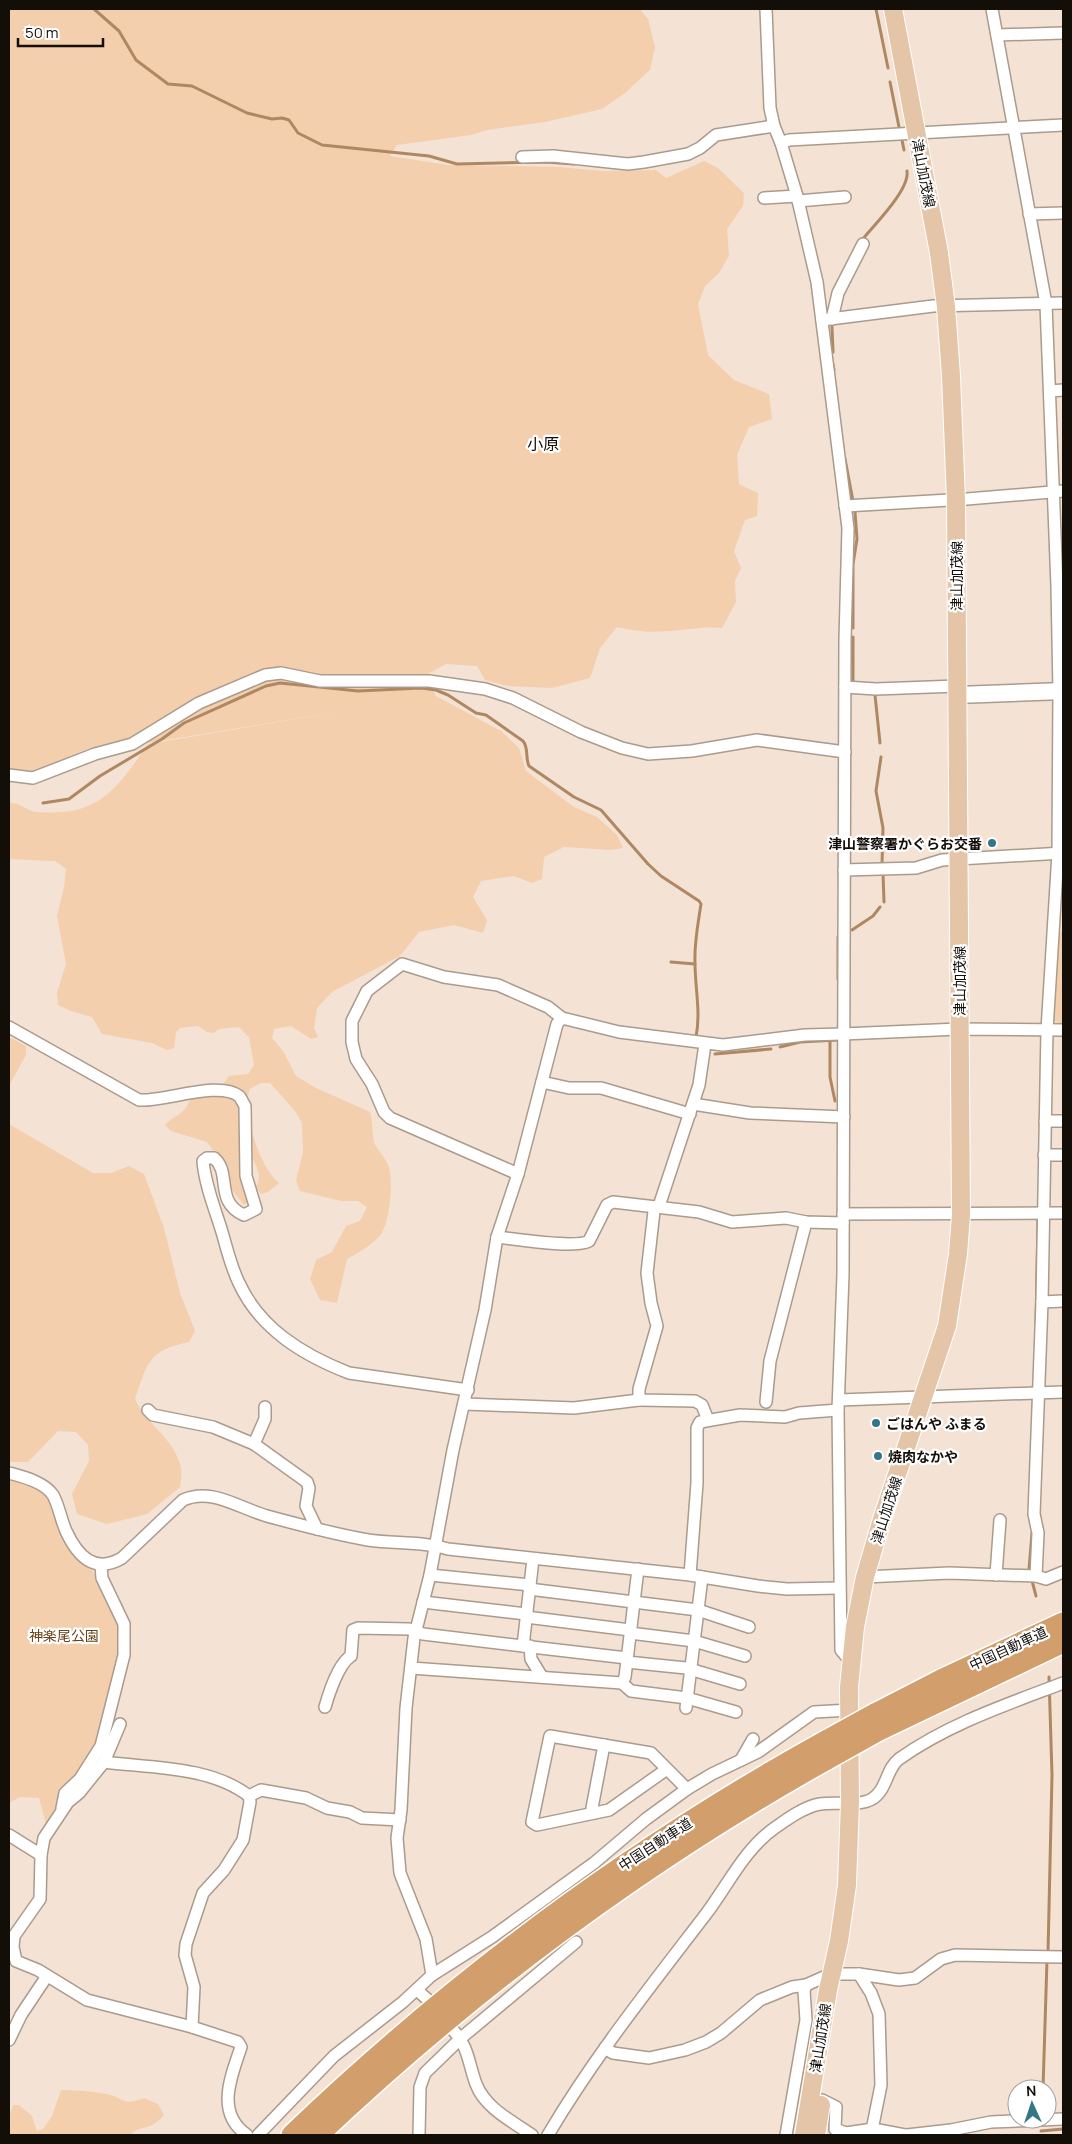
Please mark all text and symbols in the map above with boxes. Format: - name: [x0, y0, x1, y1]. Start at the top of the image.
- scale bar: [18, 15, 102, 47]
- text: 50 m: [25, 22, 59, 43]
- street label: 津山加茂線: [908, 137, 940, 209]
- district label: 小原: [527, 433, 559, 455]
- street label: 津山加茂線: [947, 541, 966, 611]
- place label: 津山警察署かぐらお交番: [828, 834, 982, 853]
- marker: 津山警察署かぐらお交番: [986, 837, 998, 849]
- street label: 津山加茂線: [950, 946, 969, 1016]
- place label: ごはんや ふまる: [886, 1414, 987, 1433]
- marker: ごはんや ふまる: [870, 1417, 882, 1429]
- place label: 焼肉なかや: [888, 1447, 958, 1466]
- marker: 焼肉なかや: [872, 1450, 884, 1462]
- street label: 津山加茂線: [866, 1474, 906, 1546]
- street label: 中国自動車道: [966, 1622, 1050, 1674]
- park label: 神楽尾公園: [29, 1626, 99, 1645]
- street label: 中国自動車道: [615, 1813, 695, 1875]
- street label: 津山加茂線: [805, 2002, 835, 2074]
- north arrow: [1007, 2079, 1057, 2129]
- text: N: [1026, 2081, 1037, 2100]

